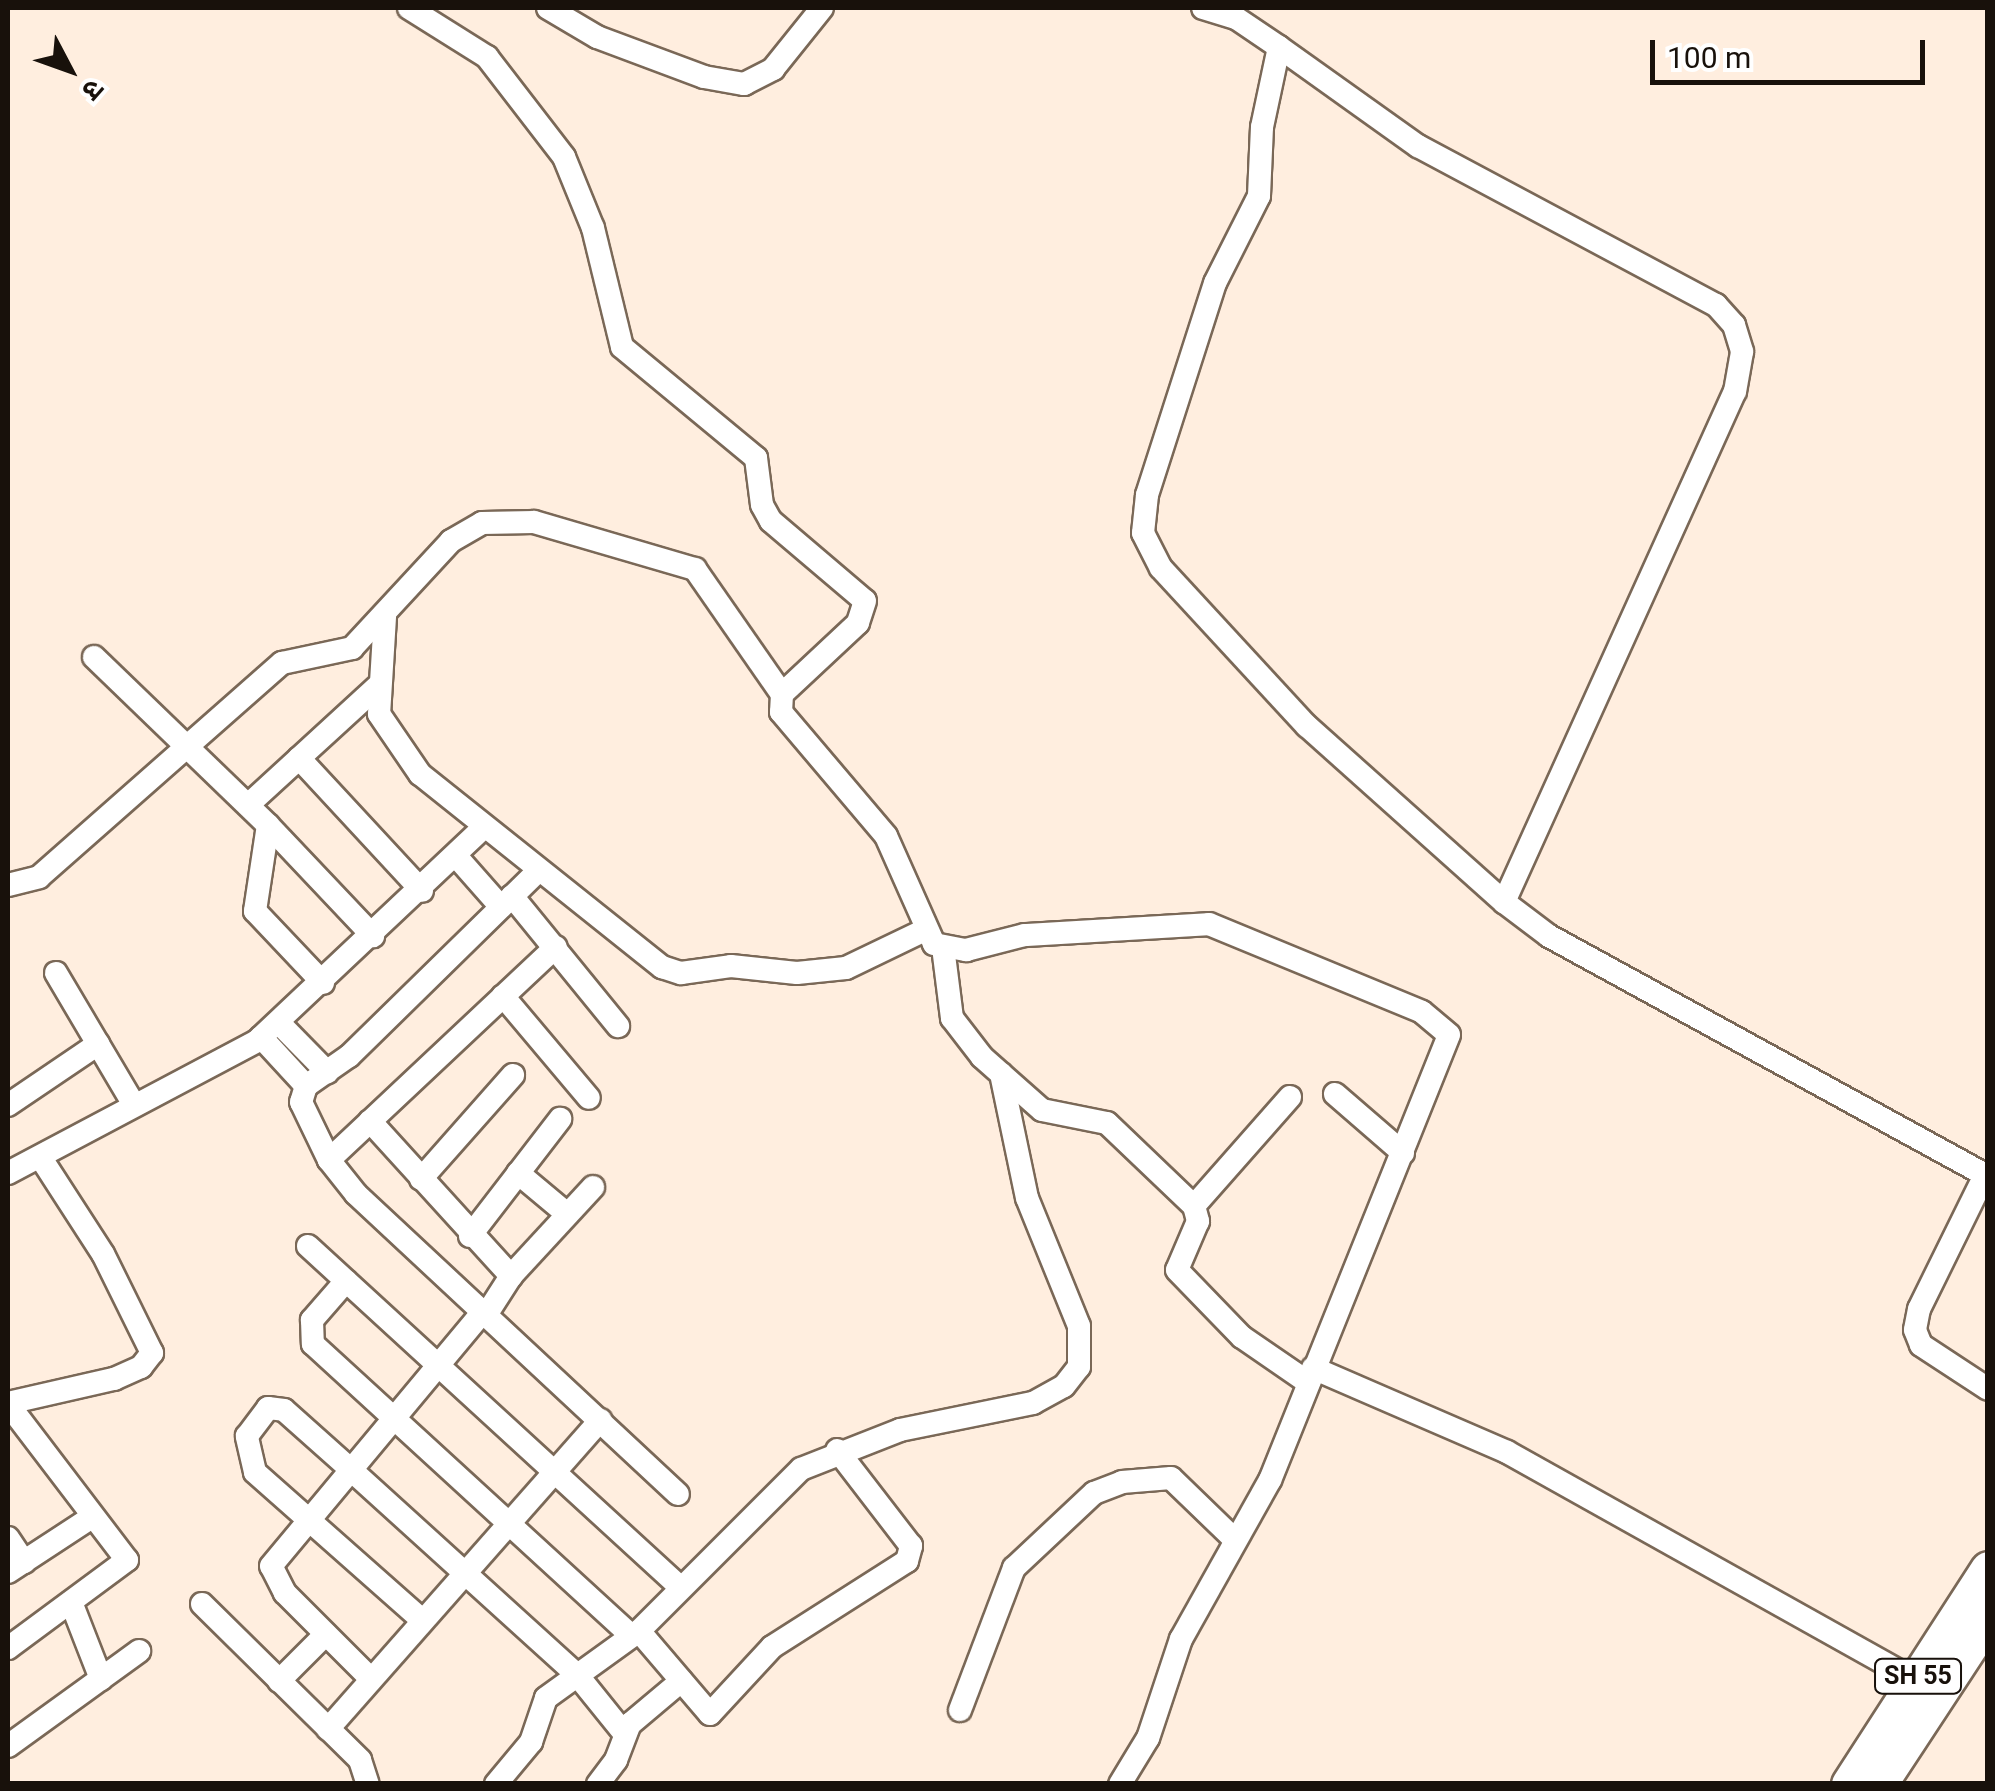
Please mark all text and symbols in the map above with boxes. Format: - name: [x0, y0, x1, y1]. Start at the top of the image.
- north arrow: [20, 20, 120, 120]
- scale bar: [1655, 20, 1930, 82]
- text: 100 m: [1667, 40, 1751, 75]
- text: उ: [75, 73, 111, 107]
- road number: SH 55: [1873, 1656, 1963, 1696]

